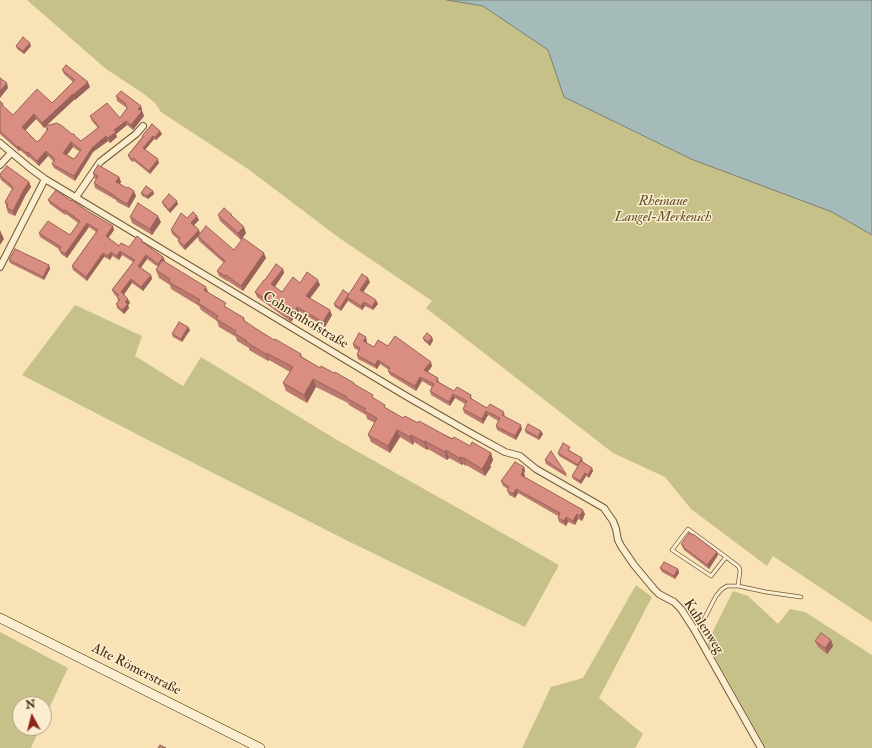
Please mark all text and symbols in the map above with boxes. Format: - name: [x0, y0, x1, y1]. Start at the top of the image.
- park label: Rheinaue Langel-Merkenich: [614, 194, 712, 226]
- street label: Cohnenhofstraße: [259, 289, 351, 353]
- street label: Kuhlenweg: [679, 596, 727, 658]
- street label: Alte Römerstraße: [89, 640, 183, 700]
- north arrow: [12, 696, 52, 736]
- text: N: [25, 698, 36, 712]

